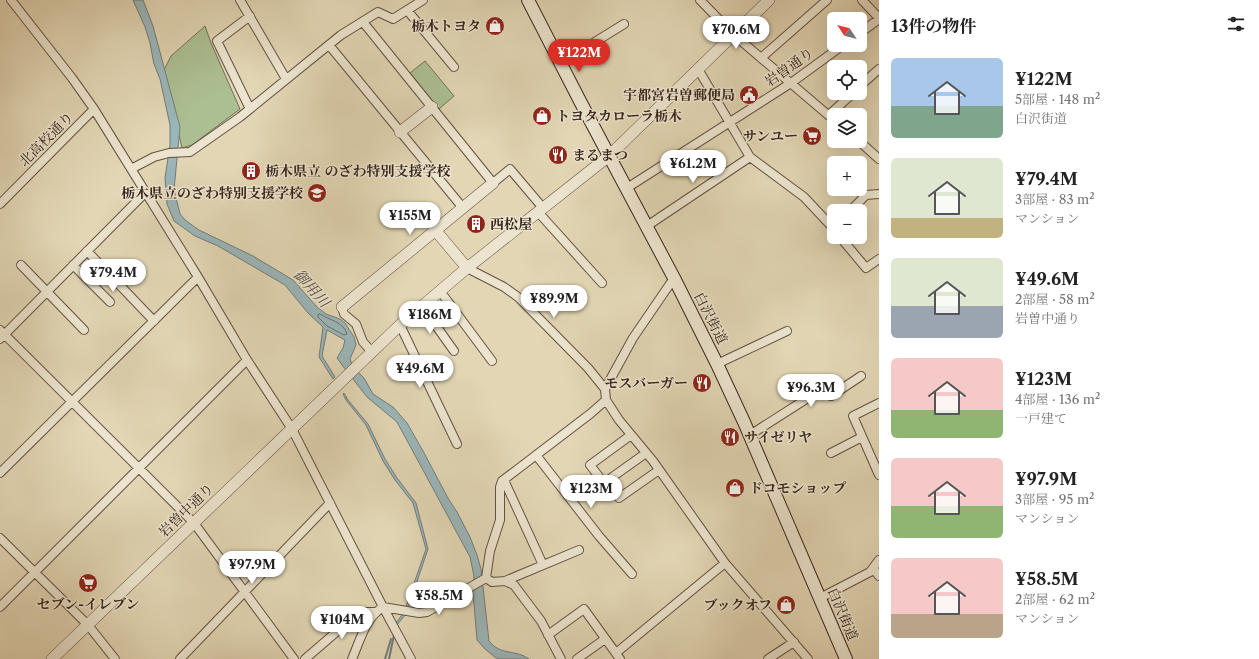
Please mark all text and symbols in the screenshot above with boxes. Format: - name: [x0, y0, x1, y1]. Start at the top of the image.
- north arrow: [827, 12, 867, 52]
- map controls: [827, 12, 867, 244]
- icon: filters: [1225, 13, 1247, 35]
- shop icon: 栃木トヨタ: [484, 15, 506, 37]
- pin: ¥70.6M: [703, 16, 769, 50]
- text: 13件の物件: [891, 16, 976, 36]
- place label: 栃木トヨタ: [411, 17, 481, 35]
- text: ¥70.6M: [712, 21, 760, 37]
- pin: ¥122M: [551, 39, 607, 73]
- text: ¥122M: [557, 44, 601, 60]
- street label: 岩曽通り: [761, 44, 817, 90]
- button: locate: [827, 60, 867, 100]
- text: ¥122M: [1015, 69, 1072, 89]
- icon: home: [923, 74, 971, 122]
- public building icon: 宇都宮岩曽郵便局: [738, 84, 760, 106]
- place label: 宇都宮岩曽郵便局: [623, 86, 735, 104]
- text: 5部屋 · 148 m²: [1015, 91, 1100, 107]
- shop icon: トヨタカローラ栃木: [531, 105, 553, 127]
- place label: トヨタカローラ栃木: [556, 107, 682, 125]
- street label: 北高校通り: [15, 108, 77, 170]
- button: layers: [827, 108, 867, 148]
- text: 白沢街道: [1015, 110, 1067, 126]
- supermarket icon: サンユー: [801, 125, 823, 147]
- place label: サンユー: [743, 127, 798, 145]
- restaurant icon: まるまつ: [547, 144, 569, 166]
- place label: まるまつ: [572, 146, 628, 164]
- pin: ¥61.2M: [660, 150, 726, 184]
- text: ¥61.2M: [669, 155, 717, 171]
- button: +: [827, 156, 867, 196]
- building icon: 栃木県立 のざわ特別支援学校: [240, 160, 262, 182]
- place label: 栃木県立 のざわ特別支援学校: [265, 162, 451, 180]
- text: ¥79.4M: [1015, 169, 1078, 189]
- icon: home: [923, 174, 971, 222]
- school or university icon: 栃木県立のざわ特別支援学校: [306, 182, 328, 204]
- place label: 栃木県立のざわ特別支援学校: [121, 184, 303, 202]
- text: 3部屋 · 83 m²: [1015, 191, 1094, 207]
- pin: ¥155M: [382, 202, 438, 236]
- button: −: [827, 204, 867, 244]
- text: ¥155M: [389, 207, 431, 223]
- text: マンション: [1015, 210, 1079, 226]
- building icon: 西松屋: [465, 213, 487, 235]
- place label: 西松屋: [490, 215, 532, 233]
- pin: ¥79.4M: [80, 259, 146, 293]
- text: ¥79.4M: [89, 264, 137, 280]
- water label: 御用川: [290, 265, 335, 313]
- text: ¥49.6M: [1015, 269, 1079, 289]
- icon: home: [923, 274, 971, 322]
- pin: ¥89.9M: [521, 285, 587, 319]
- street label: 白沢街道: [690, 289, 732, 347]
- text: ¥89.9M: [530, 290, 578, 306]
- text: 2部屋 · 58 m²: [1015, 291, 1095, 307]
- pin: ¥186M: [402, 301, 458, 335]
- text: ¥186M: [408, 306, 452, 322]
- text: 岩曽中通り: [1015, 310, 1080, 326]
- pin: ¥49.6M: [387, 355, 453, 389]
- text: ¥49.6M: [395, 360, 445, 376]
- text: ¥123M: [1015, 369, 1072, 389]
- restaurant icon: モスバーガー: [691, 372, 713, 394]
- place label: モスバーガー: [604, 374, 688, 392]
- pin: ¥96.3M: [778, 374, 844, 408]
- icon: home: [923, 374, 971, 422]
- text: ¥96.3M: [786, 379, 836, 395]
- text: 4部屋 · 136 m²: [1015, 391, 1100, 407]
- text: 一戸建て: [1015, 410, 1067, 426]
- restaurant icon: サイゼリヤ: [719, 426, 741, 448]
- place label: サイゼリヤ: [744, 428, 812, 446]
- text: ¥97.9M: [1015, 469, 1077, 489]
- icon: home: [923, 474, 971, 522]
- pin: ¥123M: [563, 475, 619, 509]
- shop icon: ドコモショップ: [724, 477, 746, 499]
- street label: 岩曽中通り: [155, 479, 217, 541]
- place label: ドコモショップ: [749, 479, 846, 497]
- text: ¥123M: [569, 480, 613, 496]
- text: 3部屋 · 95 m²: [1015, 491, 1094, 507]
- text: マンション: [1015, 510, 1079, 526]
- pin: ¥97.9M: [219, 551, 285, 585]
- text: ¥97.9M: [228, 556, 276, 572]
- text: ¥58.5M: [1015, 569, 1079, 589]
- supermarket icon: セブン-イレブン: [77, 572, 99, 594]
- icon: home: [923, 574, 971, 622]
- pin: ¥58.5M: [406, 582, 472, 616]
- street label: 白沢街道: [824, 585, 862, 643]
- text: ¥58.5M: [415, 587, 463, 603]
- text: 2部屋 · 62 m²: [1015, 591, 1095, 607]
- shop icon: ブックオフ: [775, 594, 797, 616]
- place label: セブン-イレブン: [36, 595, 140, 613]
- place label: ブックオフ: [703, 596, 772, 614]
- pin: ¥104M: [314, 606, 370, 640]
- text: マンション: [1015, 610, 1079, 626]
- text: ¥104M: [320, 611, 364, 627]

